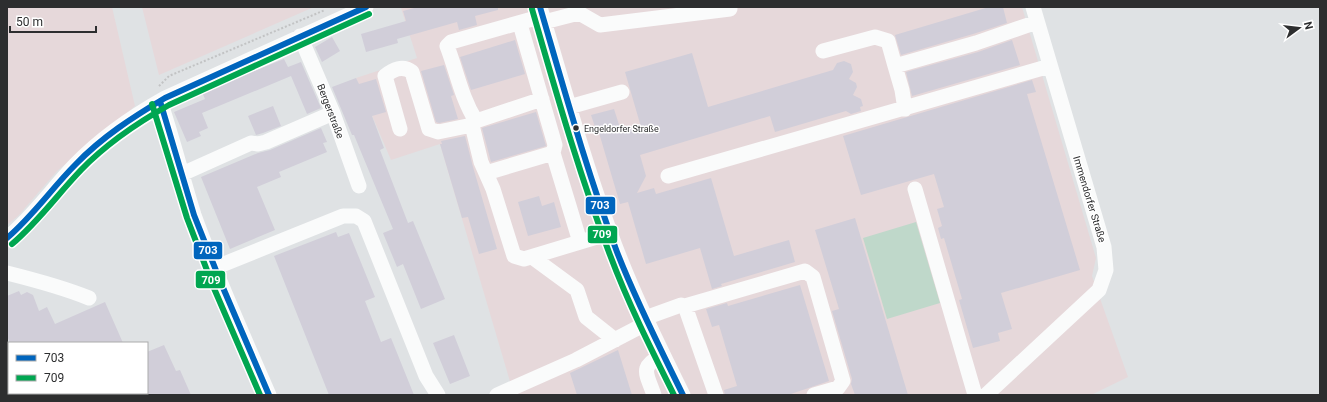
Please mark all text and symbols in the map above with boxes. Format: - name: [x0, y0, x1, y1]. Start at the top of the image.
- scale bar: [10, 8, 96, 34]
- north arrow: [1279, 8, 1319, 48]
- text: 50 m: [16, 15, 43, 29]
- text: N: [1301, 20, 1316, 31]
- street label: Bergerstraße: [315, 82, 346, 140]
- marker: Engeldorfer Straße: [571, 123, 581, 133]
- place label: Engeldorfer Straße: [584, 124, 659, 134]
- street label: Immendorfer Straße: [1071, 155, 1108, 244]
- line badge: 703: [585, 196, 616, 215]
- text: 703: [591, 199, 609, 212]
- line badge: 709: [587, 225, 618, 244]
- text: 709: [593, 228, 611, 241]
- line badge: 703: [193, 241, 223, 260]
- text: 703: [199, 244, 217, 257]
- line badge: 709: [195, 270, 226, 289]
- text: 709: [202, 274, 220, 287]
- legend: [8, 342, 148, 394]
- text: 703: [44, 351, 64, 365]
- text: 709: [44, 371, 64, 385]

